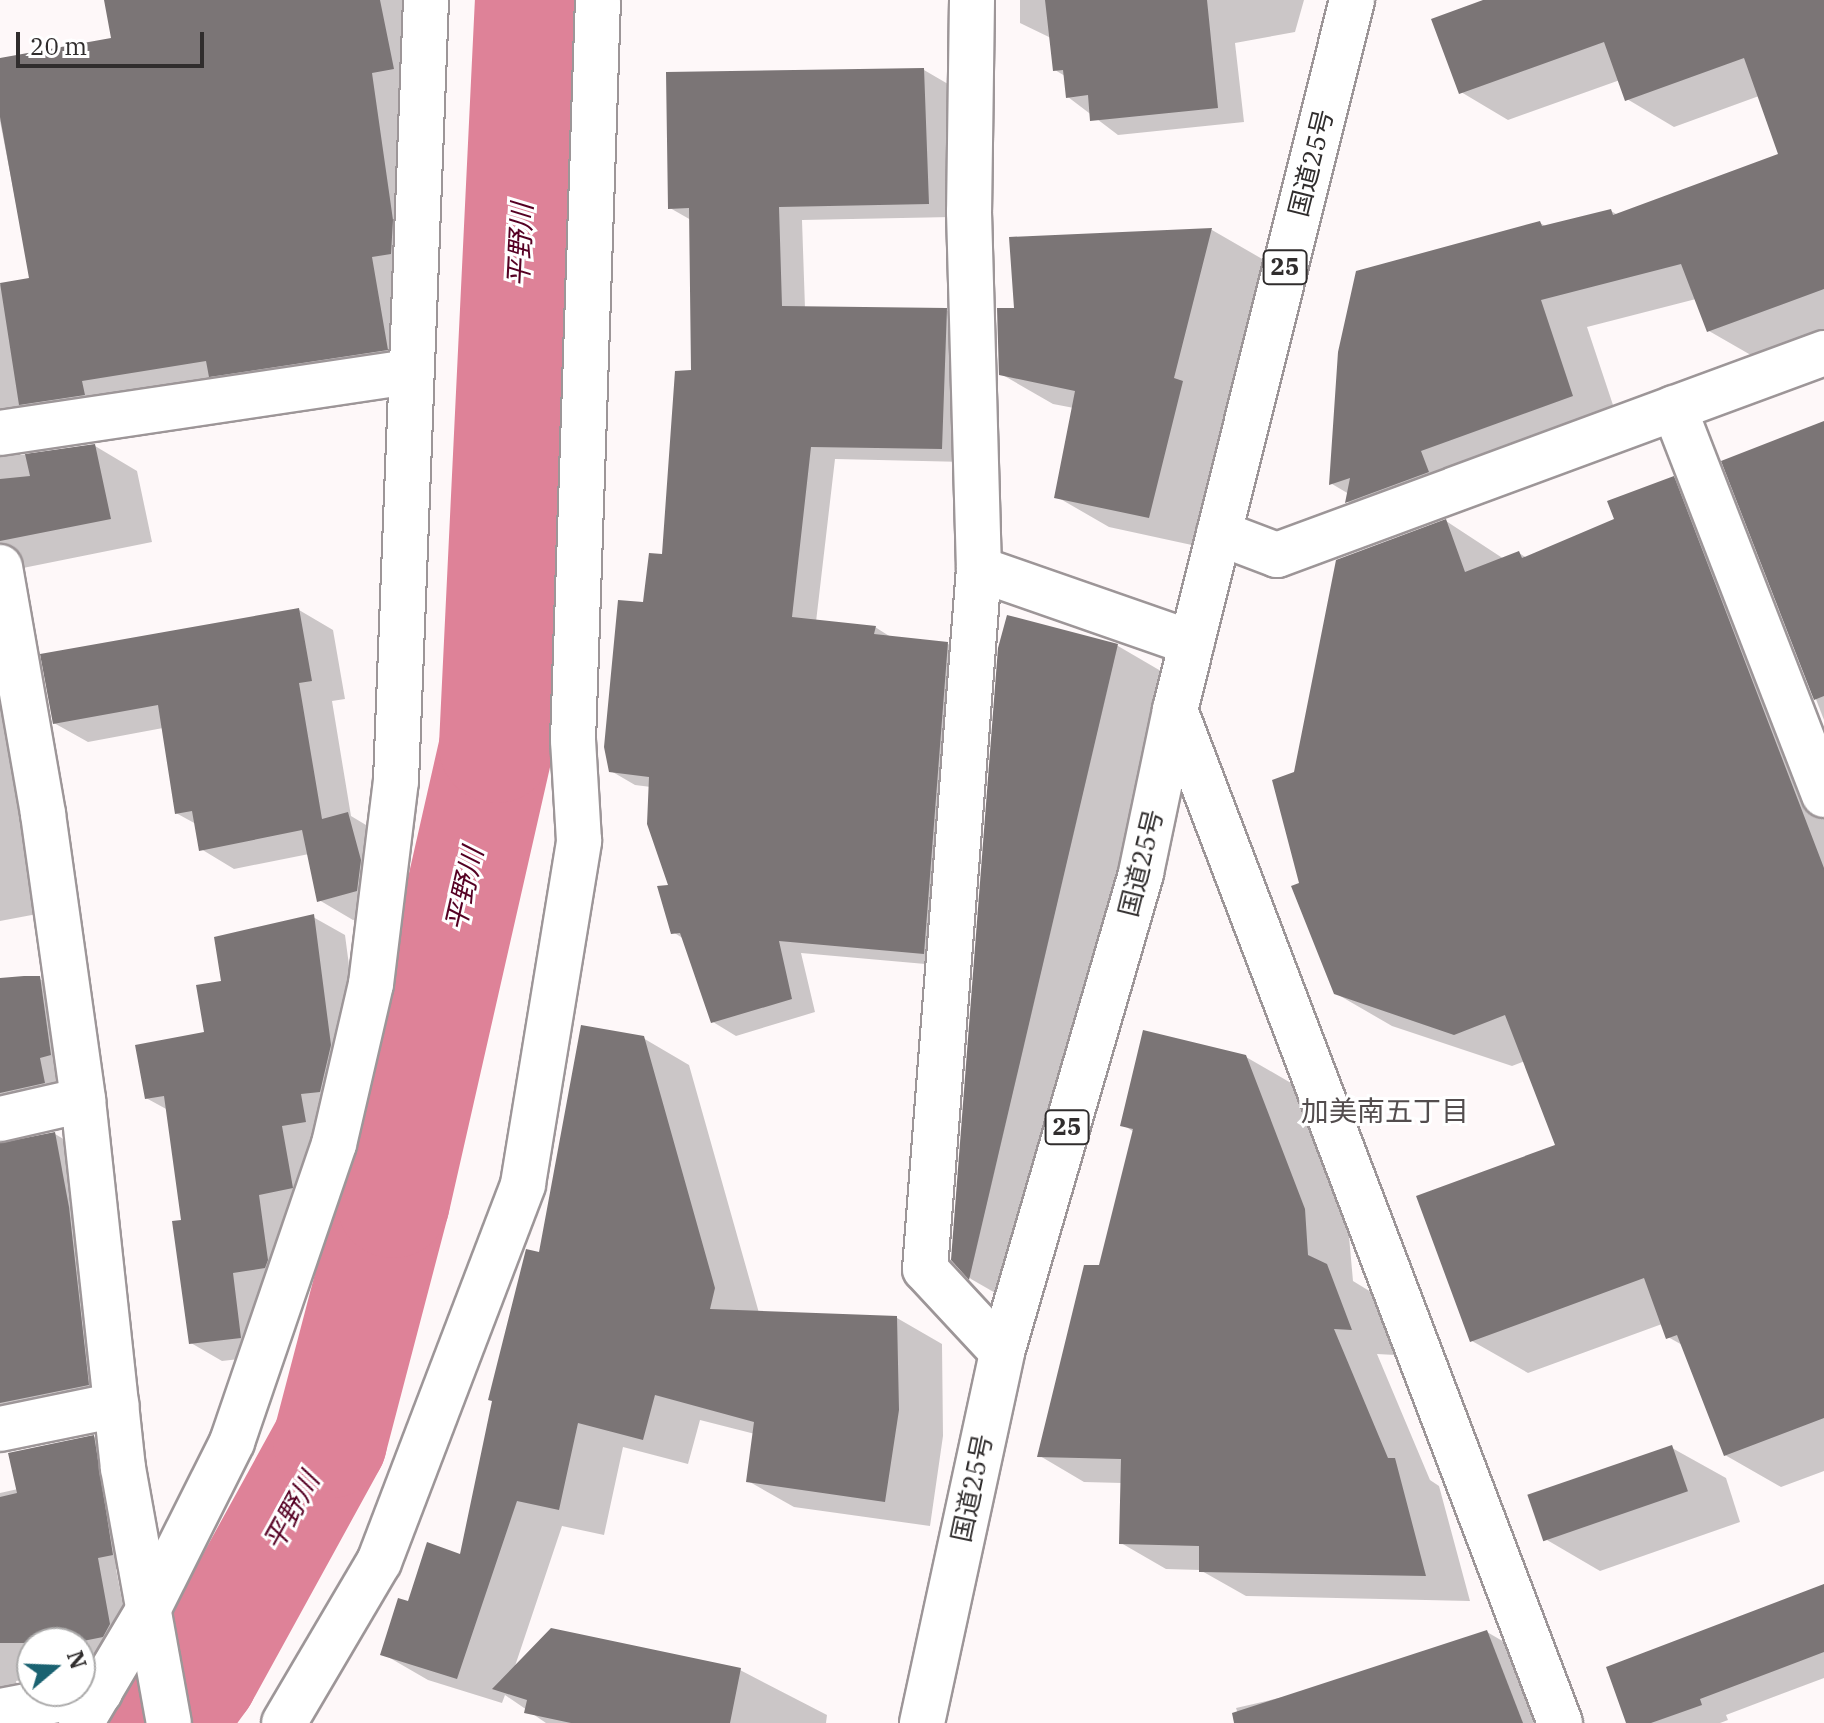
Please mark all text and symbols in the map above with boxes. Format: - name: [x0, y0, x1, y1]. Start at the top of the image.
- scale bar: [20, 16, 208, 66]
- text: 20 m: [30, 30, 87, 62]
- street label: 国道25号: [1283, 106, 1339, 220]
- water label: 平野川: [501, 202, 539, 288]
- road number: 25: [1261, 247, 1309, 287]
- street label: 国道25号: [1113, 806, 1169, 920]
- water label: 平野川: [438, 844, 490, 934]
- district label: 加美南五丁目: [1301, 1094, 1469, 1128]
- road number: 25: [1043, 1107, 1091, 1147]
- street label: 国道25号: [945, 1431, 999, 1545]
- water label: 平野川: [256, 1466, 326, 1556]
- north arrow: [16, 1627, 96, 1707]
- text: N: [61, 1647, 94, 1673]

